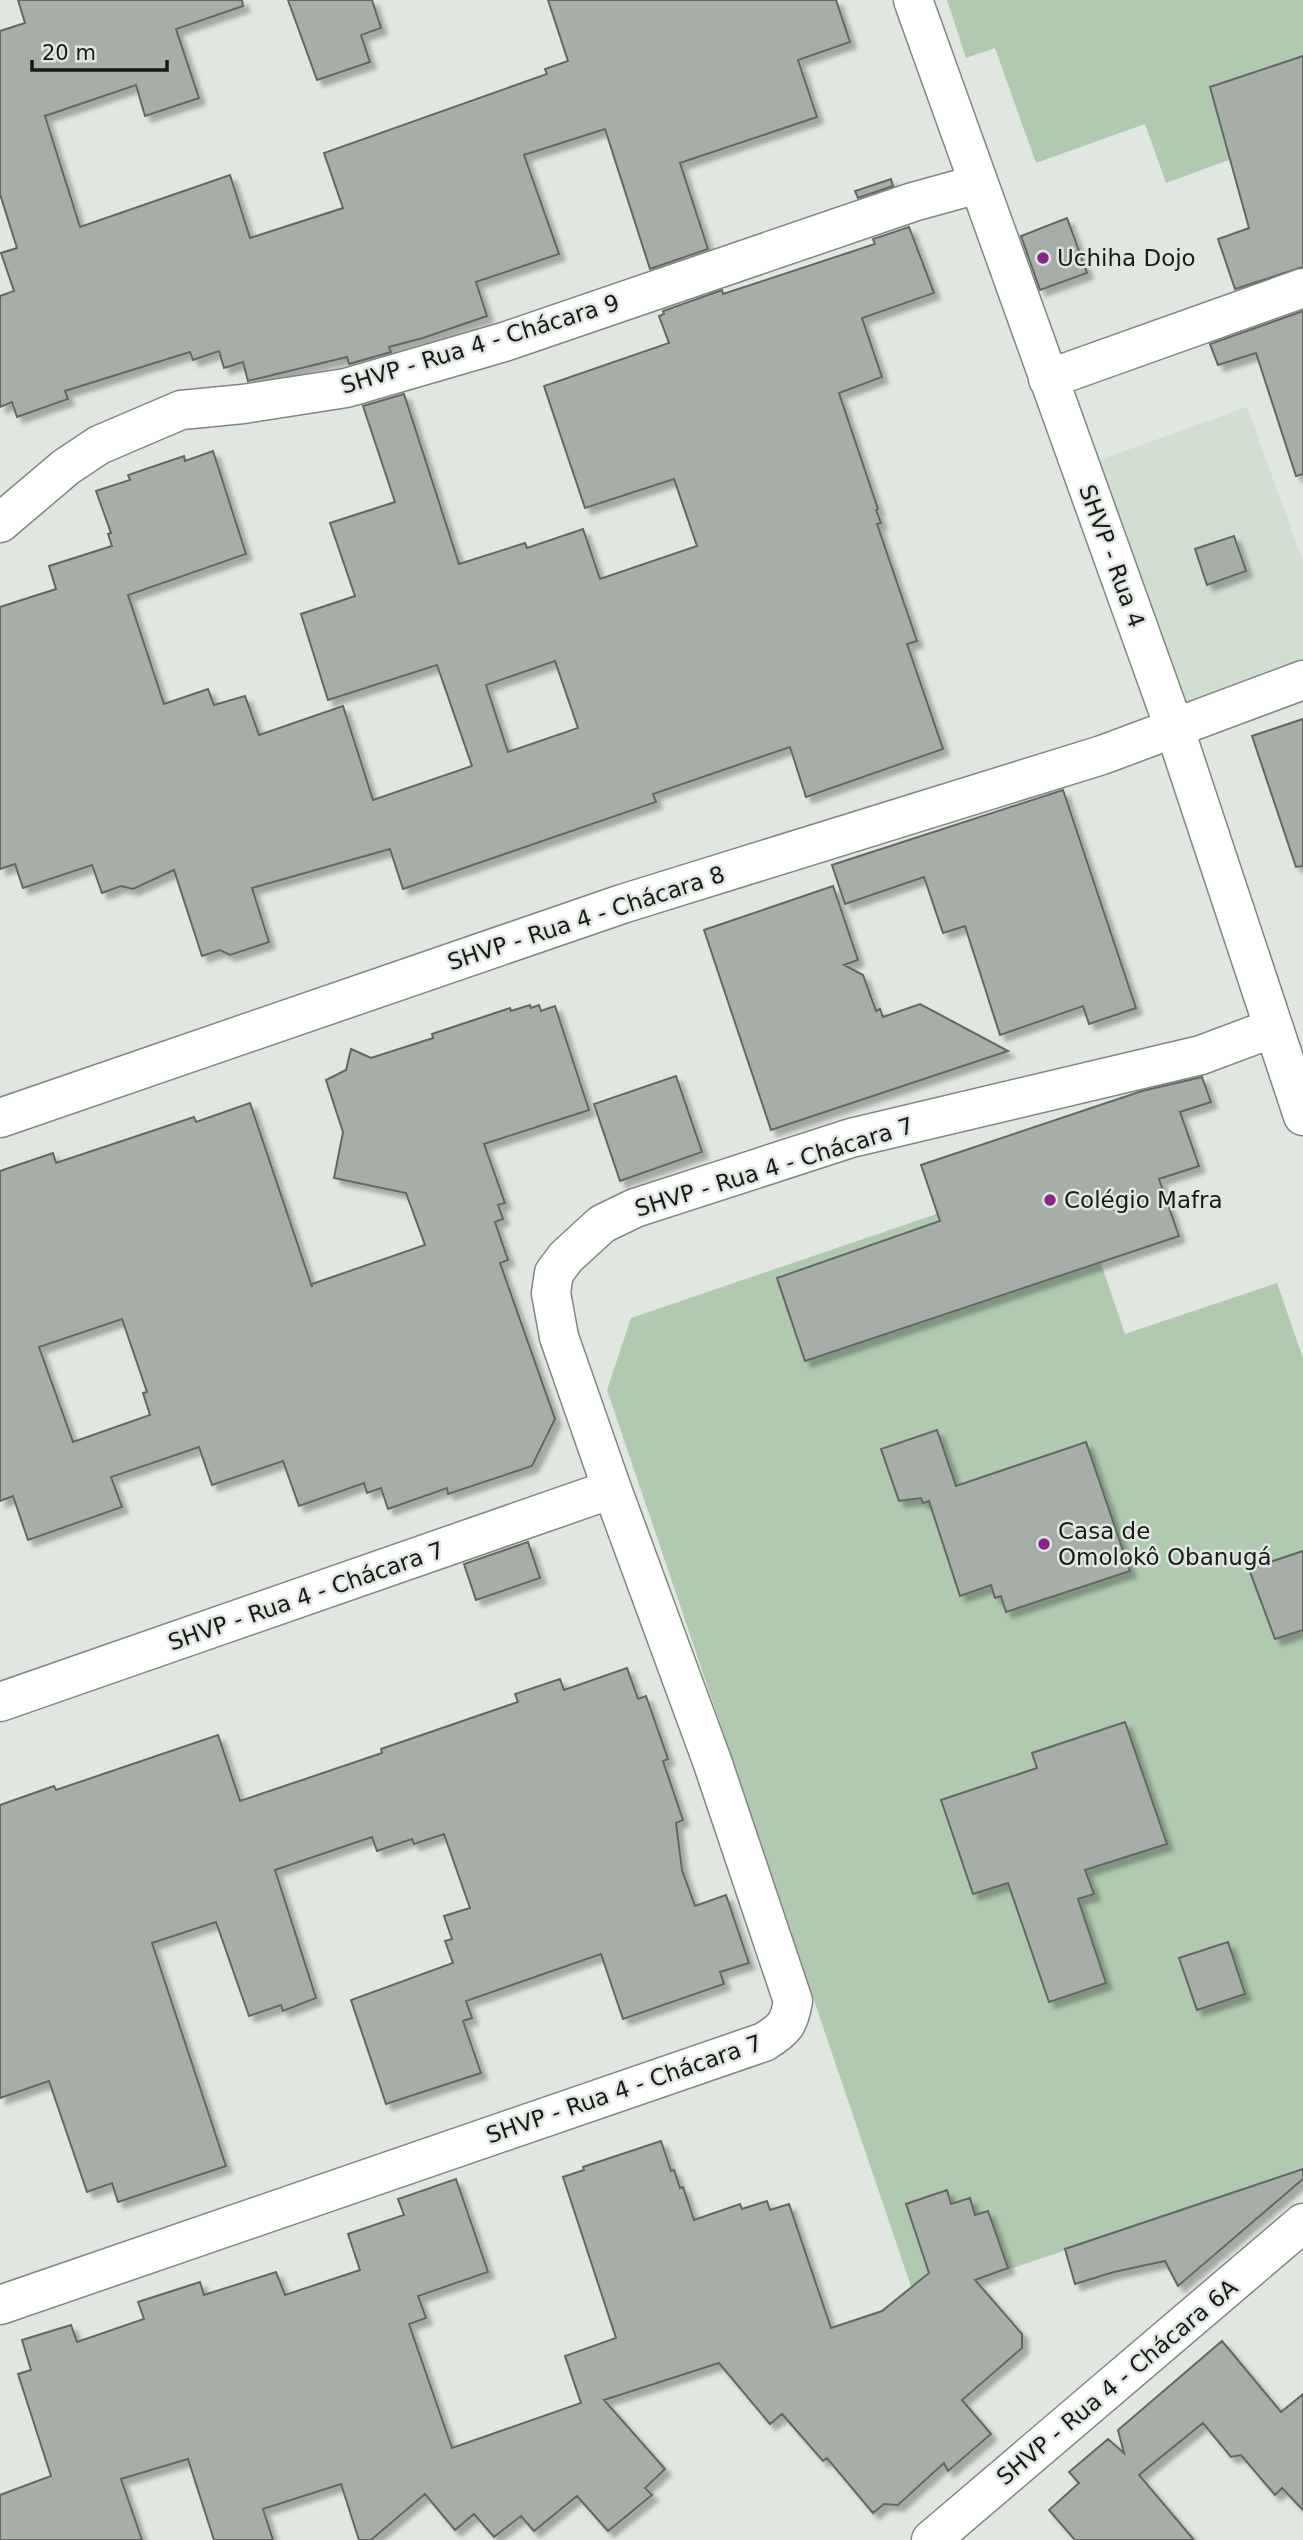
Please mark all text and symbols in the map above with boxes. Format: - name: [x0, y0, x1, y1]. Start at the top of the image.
- scale bar: [32, 28, 166, 72]
- text: 20 m: [42, 41, 96, 65]
- place label: Uchiha Dojo: [1057, 245, 1196, 271]
- marker: Uchiha Dojo: [1035, 250, 1051, 266]
- street label: SHVP - Rua 4 - Chácara 9: [338, 289, 622, 399]
- street label: SHVP - Rua 4: [1074, 481, 1150, 631]
- street label: SHVP - Rua 4 - Chácara 8: [444, 861, 728, 975]
- street label: SHVP - Rua 4 - Chácara 7: [632, 1112, 916, 1222]
- place label: Colégio Mafra: [1064, 1187, 1223, 1213]
- marker: Colégio Mafra: [1042, 1192, 1058, 1208]
- place label: Casa de Omolokô Obanugá: [1058, 1518, 1272, 1570]
- marker: Casa de Omolokô Obanugá: [1036, 1536, 1052, 1552]
- street label: SHVP - Rua 4 - Chácara 7: [165, 1537, 447, 1655]
- street label: SHVP - Rua 4 - Chácara 7: [483, 2030, 765, 2148]
- street label: SHVP - Rua 4 - Chácara 6A: [992, 2274, 1243, 2490]

